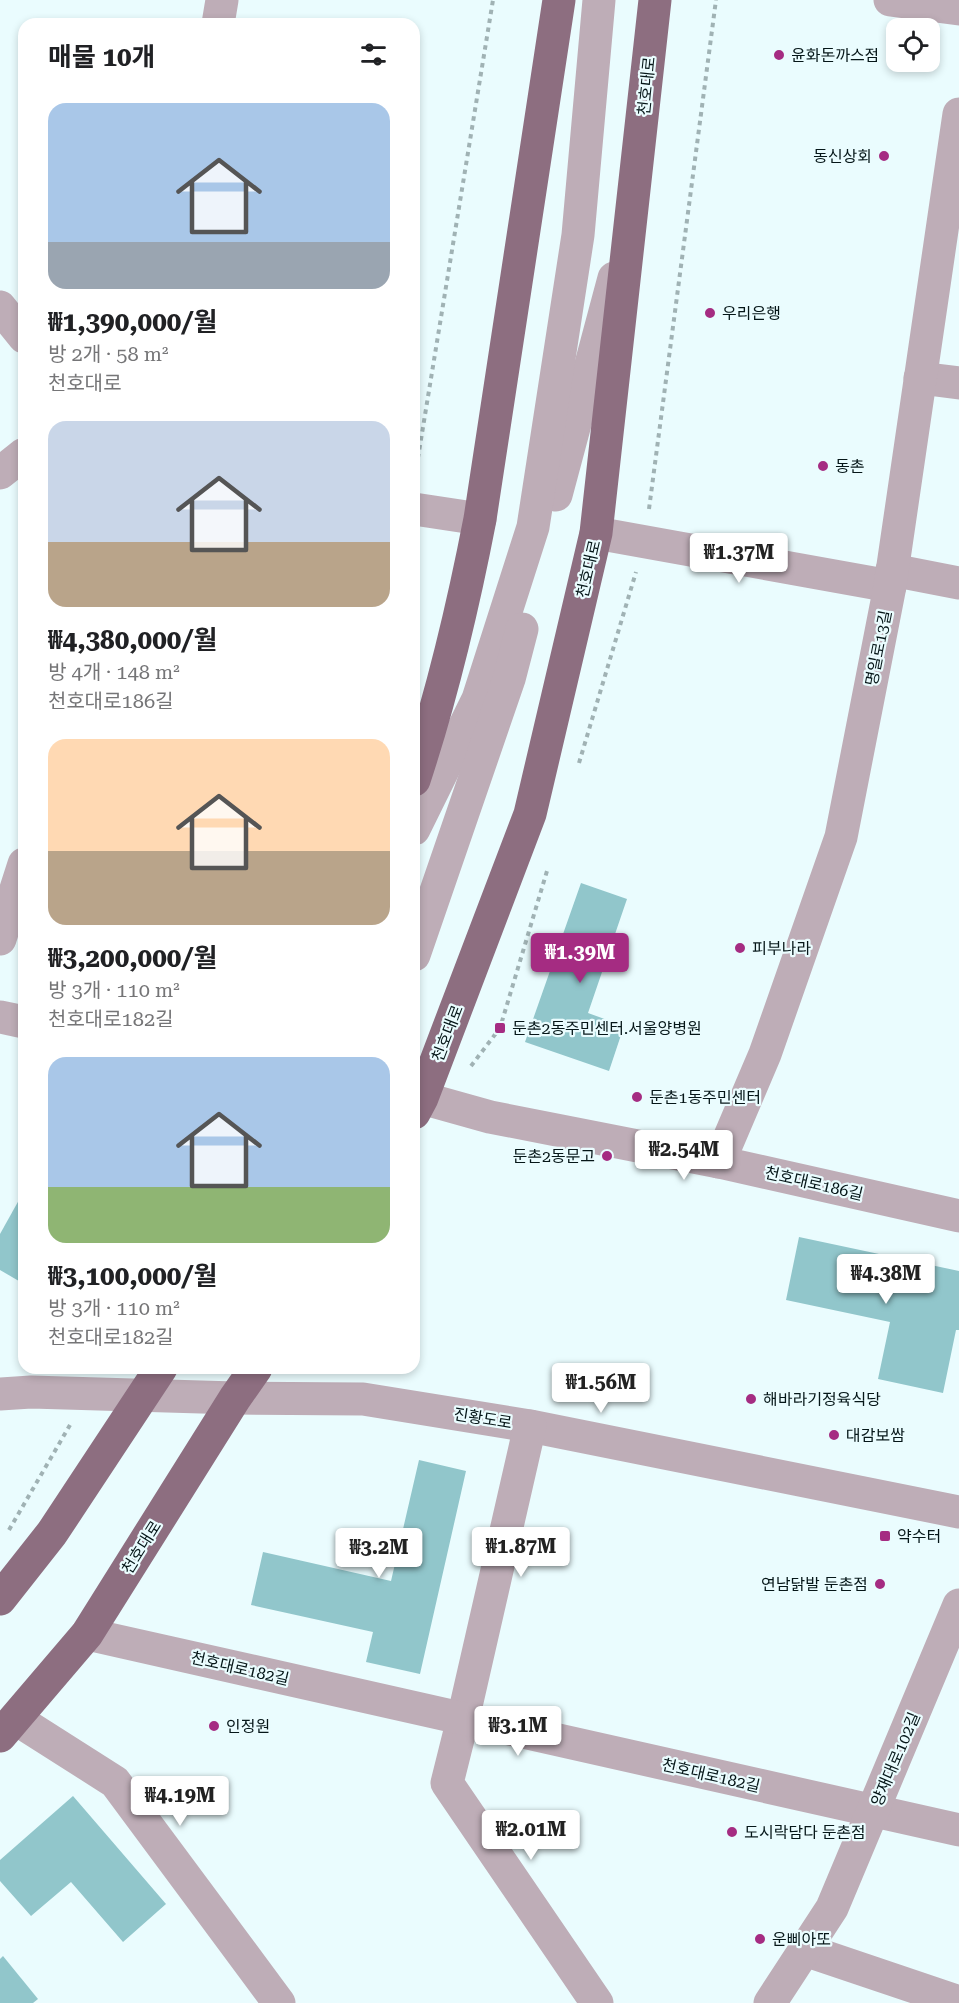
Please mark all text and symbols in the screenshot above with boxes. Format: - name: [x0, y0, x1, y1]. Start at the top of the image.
- map controls: [886, 18, 940, 72]
- button: locate: [886, 18, 940, 72]
- icon: filters: [357, 38, 390, 71]
- text: 매물 10개: [48, 42, 155, 72]
- place label: 윤화돈까스점: [791, 46, 879, 65]
- marker: 윤화돈까스점: [772, 48, 786, 62]
- street label: 천호대로: [634, 56, 659, 116]
- icon: home: [165, 142, 273, 250]
- place label: 동신상회: [813, 147, 872, 166]
- marker: 동신상회: [877, 149, 891, 163]
- place label: 우리은행: [722, 304, 781, 323]
- marker: 우리은행: [703, 306, 717, 320]
- text: ₩1,390,000/월: [48, 307, 217, 337]
- text: 방 2개 · 58 m²: [48, 342, 168, 366]
- text: 천호대로: [48, 371, 122, 395]
- place label: 동촌: [835, 457, 864, 476]
- marker: 동촌: [816, 459, 830, 473]
- icon: home: [165, 460, 273, 568]
- pin: ₩1.37M: [690, 533, 788, 584]
- street label: 천호대로: [573, 538, 604, 600]
- text: ₩1.37M: [704, 540, 774, 564]
- street label: 명일로13길: [862, 609, 895, 688]
- text: ₩4,380,000/월: [48, 625, 217, 655]
- text: 방 4개 · 148 m²: [48, 660, 180, 684]
- text: 천호대로186길: [48, 689, 174, 713]
- icon: home: [165, 778, 273, 886]
- pin: ₩1.39M: [531, 933, 629, 984]
- place label: 피부나라: [752, 939, 811, 958]
- text: ₩1.39M: [545, 940, 615, 964]
- marker: 피부나라: [733, 941, 747, 955]
- text: ₩3,200,000/월: [48, 943, 217, 973]
- text: 방 3개 · 110 m²: [48, 978, 180, 1002]
- street label: 천호대로: [428, 1002, 467, 1064]
- text: 천호대로182길: [48, 1007, 174, 1031]
- place label: 둔촌2동주민센터.서울양병원: [512, 1019, 702, 1038]
- marker: 둔촌2동주민센터.서울양병원: [493, 1021, 507, 1035]
- place label: 둔촌1동주민센터: [649, 1088, 761, 1107]
- marker: 둔촌1동주민센터: [630, 1090, 644, 1104]
- icon: home: [165, 1096, 273, 1204]
- pin: ₩2.54M: [635, 1130, 733, 1181]
- text: ₩2.54M: [649, 1137, 719, 1161]
- place label: 둔촌2동문고: [512, 1147, 595, 1166]
- marker: 둔촌2동문고: [600, 1149, 614, 1163]
- street label: 천호대로186길: [763, 1163, 865, 1204]
- pin: ₩4.38M: [837, 1254, 935, 1305]
- text: ₩3,100,000/월: [48, 1261, 217, 1291]
- text: ₩4.38M: [851, 1261, 921, 1285]
- text: 방 3개 · 110 m²: [48, 1296, 180, 1320]
- text: 천호대로182길: [48, 1325, 174, 1349]
- pin: ₩1.56M: [552, 1363, 650, 1414]
- text: ₩1.56M: [566, 1370, 636, 1394]
- place label: 해바라기정육식당: [763, 1390, 881, 1409]
- marker: 해바라기정육식당: [744, 1392, 758, 1406]
- street label: 진황도로: [452, 1405, 514, 1433]
- place label: 대감보쌈: [846, 1426, 905, 1445]
- marker: 대감보쌈: [827, 1428, 841, 1442]
- street label: 천호대로: [118, 1517, 165, 1577]
- pin: ₩1.87M: [472, 1527, 570, 1578]
- place label: 약수터: [897, 1527, 941, 1546]
- pin: ₩3.2M: [337, 1528, 421, 1579]
- marker: 약수터: [878, 1529, 892, 1543]
- text: ₩1.87M: [486, 1534, 556, 1558]
- text: ₩3.2M: [349, 1535, 409, 1559]
- place label: 연남닭발 둔촌점: [761, 1575, 868, 1594]
- marker: 연남닭발 둔촌점: [873, 1577, 887, 1591]
- street label: 천호대로182길: [189, 1648, 291, 1689]
- pin: ₩3.1M: [476, 1706, 560, 1757]
- street label: 양재대로102길: [867, 1709, 924, 1809]
- text: ₩3.1M: [488, 1713, 548, 1737]
- place label: 인정원: [226, 1717, 270, 1736]
- marker: 인정원: [207, 1719, 221, 1733]
- street label: 천호대로182길: [660, 1755, 762, 1796]
- pin: ₩4.19M: [131, 1776, 229, 1827]
- text: ₩4.19M: [145, 1783, 215, 1807]
- pin: ₩2.01M: [482, 1810, 580, 1861]
- text: ₩2.01M: [496, 1817, 566, 1841]
- place label: 도시락담다 둔촌점: [744, 1823, 866, 1842]
- marker: 도시락담다 둔촌점: [725, 1825, 739, 1839]
- place label: 운삐아또: [772, 1930, 831, 1949]
- marker: 운삐아또: [753, 1932, 767, 1946]

